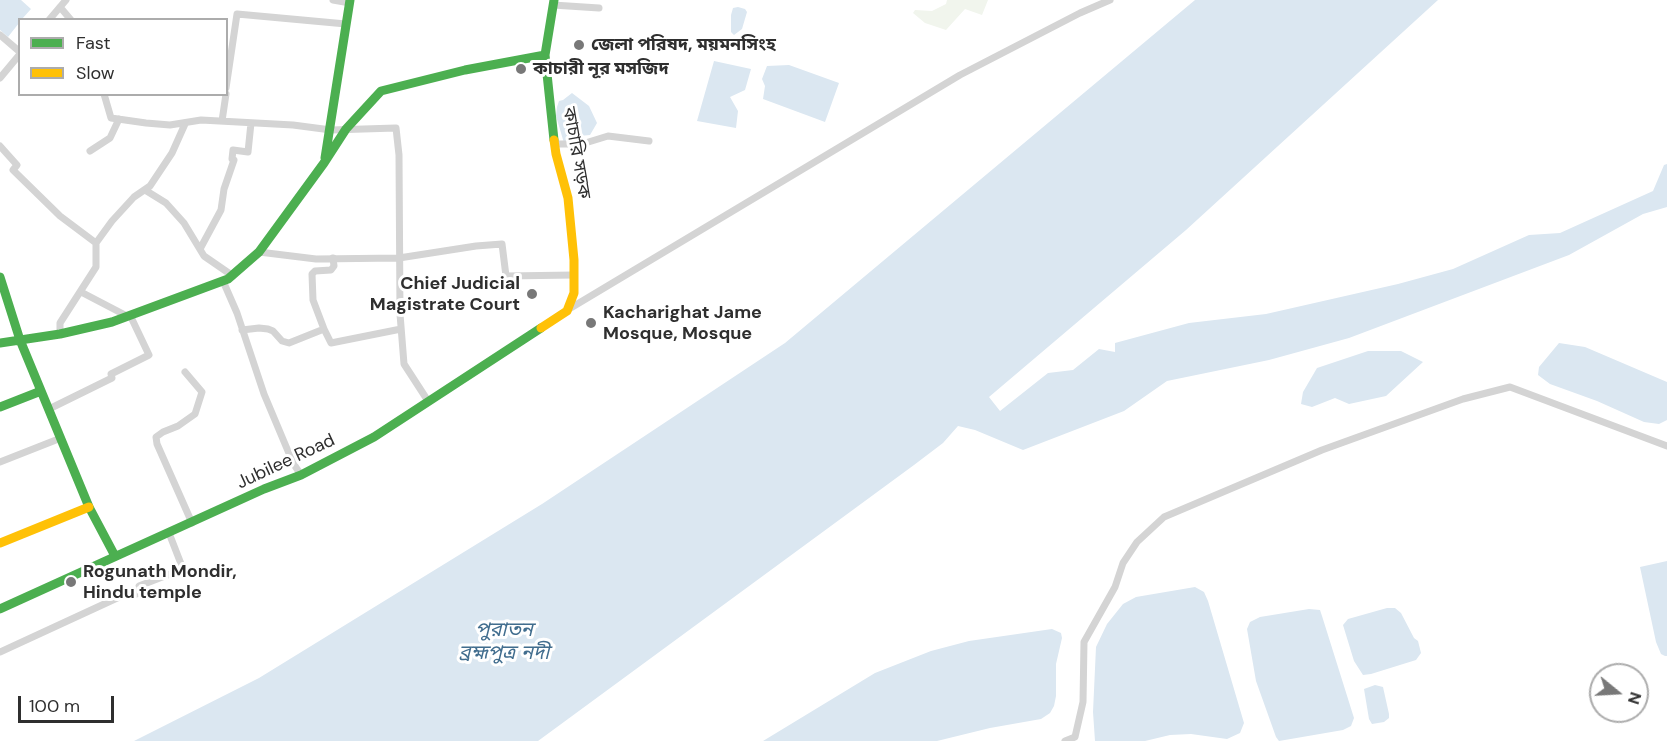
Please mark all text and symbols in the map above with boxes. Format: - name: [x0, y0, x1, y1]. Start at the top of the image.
- legend: [18, 18, 228, 96]
- text: Fast: [76, 31, 111, 55]
- place label: জেলা পরিষদ, ময়মনসিংহ: [591, 34, 776, 56]
- marker: জেলা পরিষদ, ময়মনসিংহ: [572, 38, 586, 52]
- place label: কাচারী নূর মসজিদ: [533, 58, 669, 80]
- text: Slow: [76, 61, 115, 85]
- marker: কাচারী নূর মসজিদ: [514, 62, 528, 76]
- street label: কাচারি সড়ক: [557, 106, 595, 200]
- place label: Chief Judicial Magistrate Court: [370, 273, 520, 316]
- marker: Chief Judicial Magistrate Court: [525, 287, 539, 301]
- place label: Kacharighat Jame Mosque, Mosque: [603, 302, 762, 344]
- marker: Kacharighat Jame Mosque, Mosque: [584, 316, 598, 330]
- street label: Jubilee Road: [233, 430, 339, 494]
- place label: Rogunath Mondir, Hindu temple: [83, 561, 237, 604]
- marker: Rogunath Mondir, Hindu temple: [64, 575, 78, 589]
- water label: পুরাতন ব্রহ্মপুত্র নদী: [459, 619, 549, 666]
- north arrow: [1589, 663, 1649, 723]
- scale bar: [21, 684, 117, 722]
- text: N: [1623, 689, 1646, 707]
- text: 100 m: [29, 694, 80, 718]

